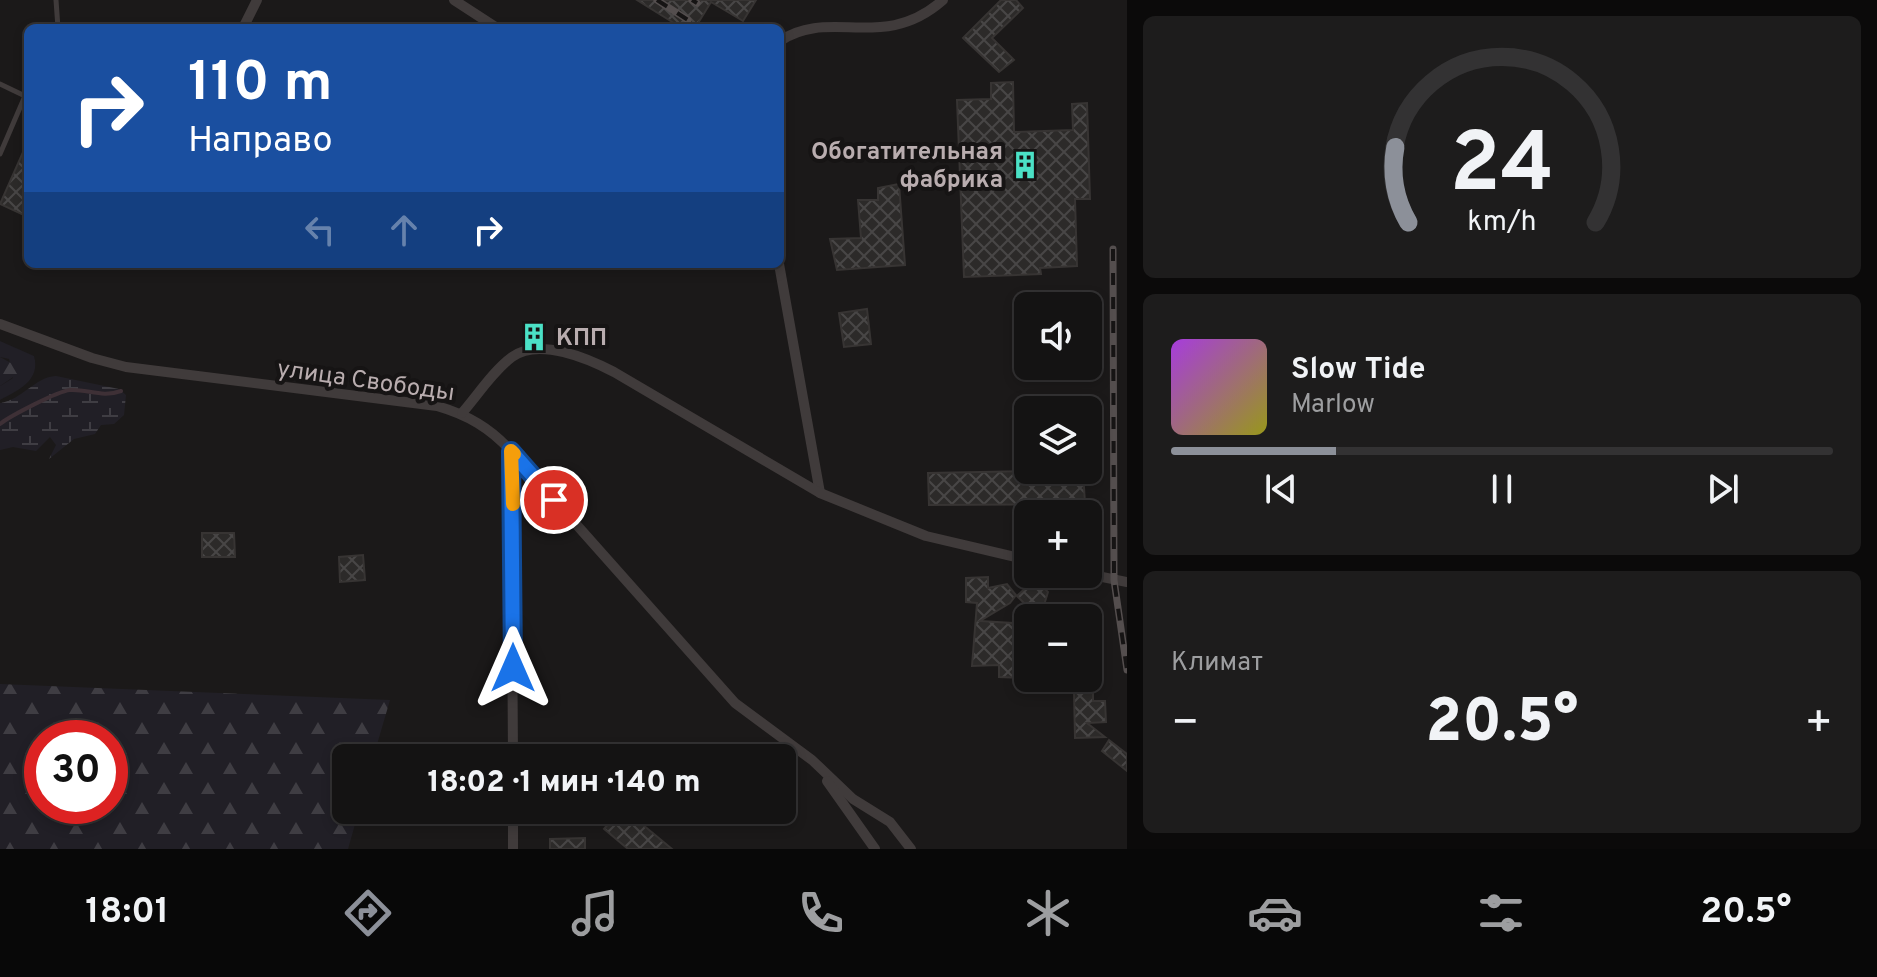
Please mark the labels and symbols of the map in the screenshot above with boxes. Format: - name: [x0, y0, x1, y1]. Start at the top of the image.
- place label: Обогатительная фабрика: [811, 138, 1003, 196]
- building icon: Обогатительная фабрика: [1010, 150, 1040, 180]
- building icon: КПП: [519, 322, 549, 352]
- place label: КПП: [556, 324, 607, 354]
- street label: улица Свободы: [275, 355, 456, 409]
- pin: [520, 466, 588, 534]
- position arrow: [471, 626, 555, 710]
- speed limit sign: 30: [24, 720, 128, 824]

